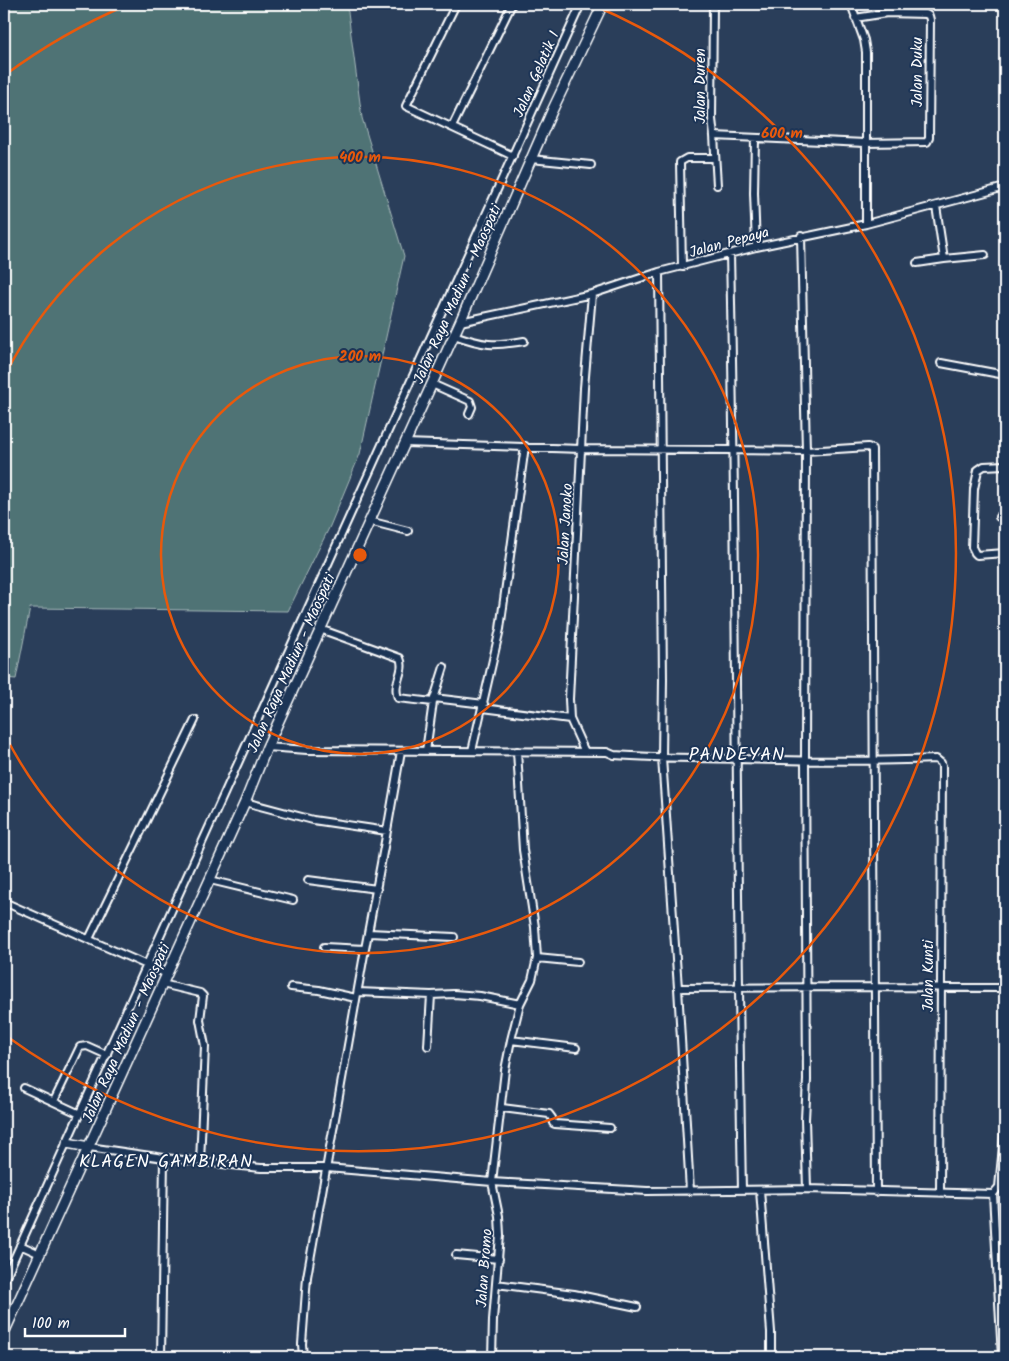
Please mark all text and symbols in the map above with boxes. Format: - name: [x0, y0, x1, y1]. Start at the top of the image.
- street label: Jalan Gelatik I: [507, 27, 567, 122]
- street label: Jalan Duku: [906, 37, 930, 107]
- street label: Jalan Duren: [689, 48, 713, 124]
- text: 600 m: [761, 122, 803, 146]
- text: 400 m: [339, 146, 381, 170]
- street label: Jalan Raya Madiun - Maospati: [407, 199, 509, 388]
- street label: Jalan Pepaya: [687, 221, 772, 265]
- text: 200 m: [339, 345, 381, 369]
- street label: Jalan Janoko: [552, 483, 580, 565]
- centre of rings: [351, 546, 369, 564]
- street label: Jalan Raya Madiun - Maospati: [241, 568, 343, 757]
- district label: PANDEYAN: [689, 741, 785, 770]
- street label: Jalan Raya Madiun - Maospati: [76, 938, 178, 1127]
- street label: Jalan Kunti: [917, 938, 941, 1012]
- district label: KLAGEN GAMBIRAN: [79, 1148, 253, 1177]
- street label: Jalan Bromo: [470, 1228, 500, 1308]
- scale bar: [25, 1306, 125, 1338]
- text: 100 m: [32, 1312, 70, 1336]

